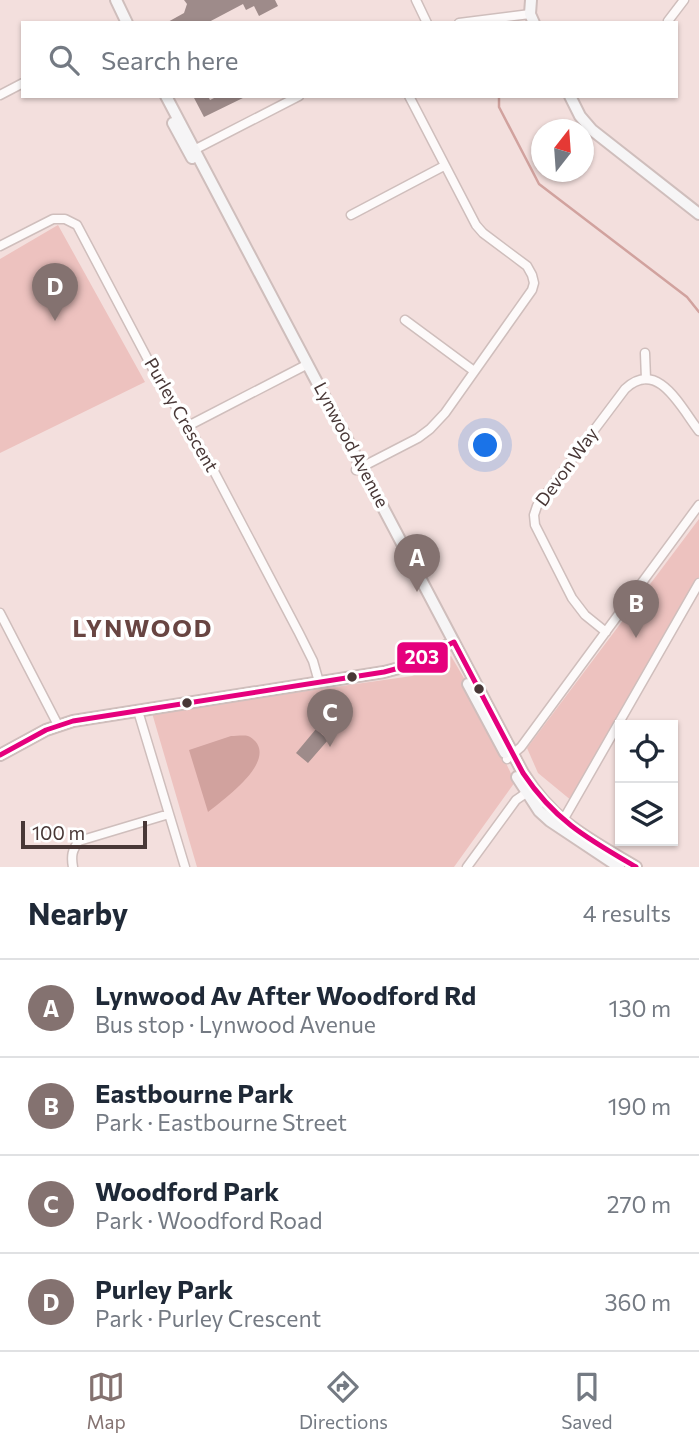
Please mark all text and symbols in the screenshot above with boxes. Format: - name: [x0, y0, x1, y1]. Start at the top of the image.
- search box: [21, 21, 678, 98]
- icon: search: [45, 41, 83, 79]
- text: Search here: [101, 44, 239, 75]
- north arrow: [531, 119, 594, 182]
- pin: D: [32, 263, 78, 321]
- street label: Purley Crescent: [140, 354, 223, 475]
- street label: Lynwood Avenue: [310, 378, 394, 511]
- street label: Devon Way: [530, 423, 602, 510]
- your location: [468, 428, 502, 462]
- pin: A: [394, 534, 440, 592]
- pin: B: [613, 580, 659, 638]
- district label: LYNWOOD: [73, 613, 213, 642]
- line badge: 203: [396, 641, 449, 674]
- text: 203: [405, 645, 439, 668]
- unlabelled marker: [345, 670, 359, 684]
- unlabelled marker: [472, 682, 486, 696]
- pin: C: [307, 689, 353, 747]
- unlabelled marker: [180, 696, 194, 710]
- map controls: [615, 720, 678, 846]
- button: locate: [615, 720, 678, 783]
- button: layers: [615, 783, 678, 846]
- scale bar: [21, 818, 147, 850]
- text: 100 m: [32, 821, 85, 844]
- text: Nearby: [28, 894, 128, 931]
- text: 4 results: [583, 899, 671, 927]
- text: Lynwood Av After Woodford Rd: [95, 979, 476, 1010]
- text: A: [43, 994, 59, 1022]
- text: 130 m: [609, 994, 671, 1022]
- text: Bus stop · Lynwood Avenue: [95, 1010, 376, 1038]
- text: Eastbourne Park: [95, 1077, 294, 1108]
- text: B: [43, 1092, 59, 1120]
- text: 190 m: [608, 1092, 671, 1120]
- text: Park · Eastbourne Street: [95, 1108, 347, 1136]
- text: Woodford Park: [95, 1175, 279, 1206]
- text: C: [43, 1190, 59, 1218]
- text: 270 m: [607, 1190, 671, 1218]
- text: Park · Woodford Road: [95, 1206, 322, 1234]
- text: Purley Park: [95, 1273, 233, 1304]
- text: D: [43, 1288, 59, 1316]
- text: 360 m: [604, 1288, 671, 1316]
- text: Park · Purley Crescent: [95, 1304, 321, 1332]
- tab: Map: [87, 1368, 126, 1433]
- tab: Directions: [299, 1368, 388, 1433]
- tab: Saved: [561, 1368, 612, 1433]

